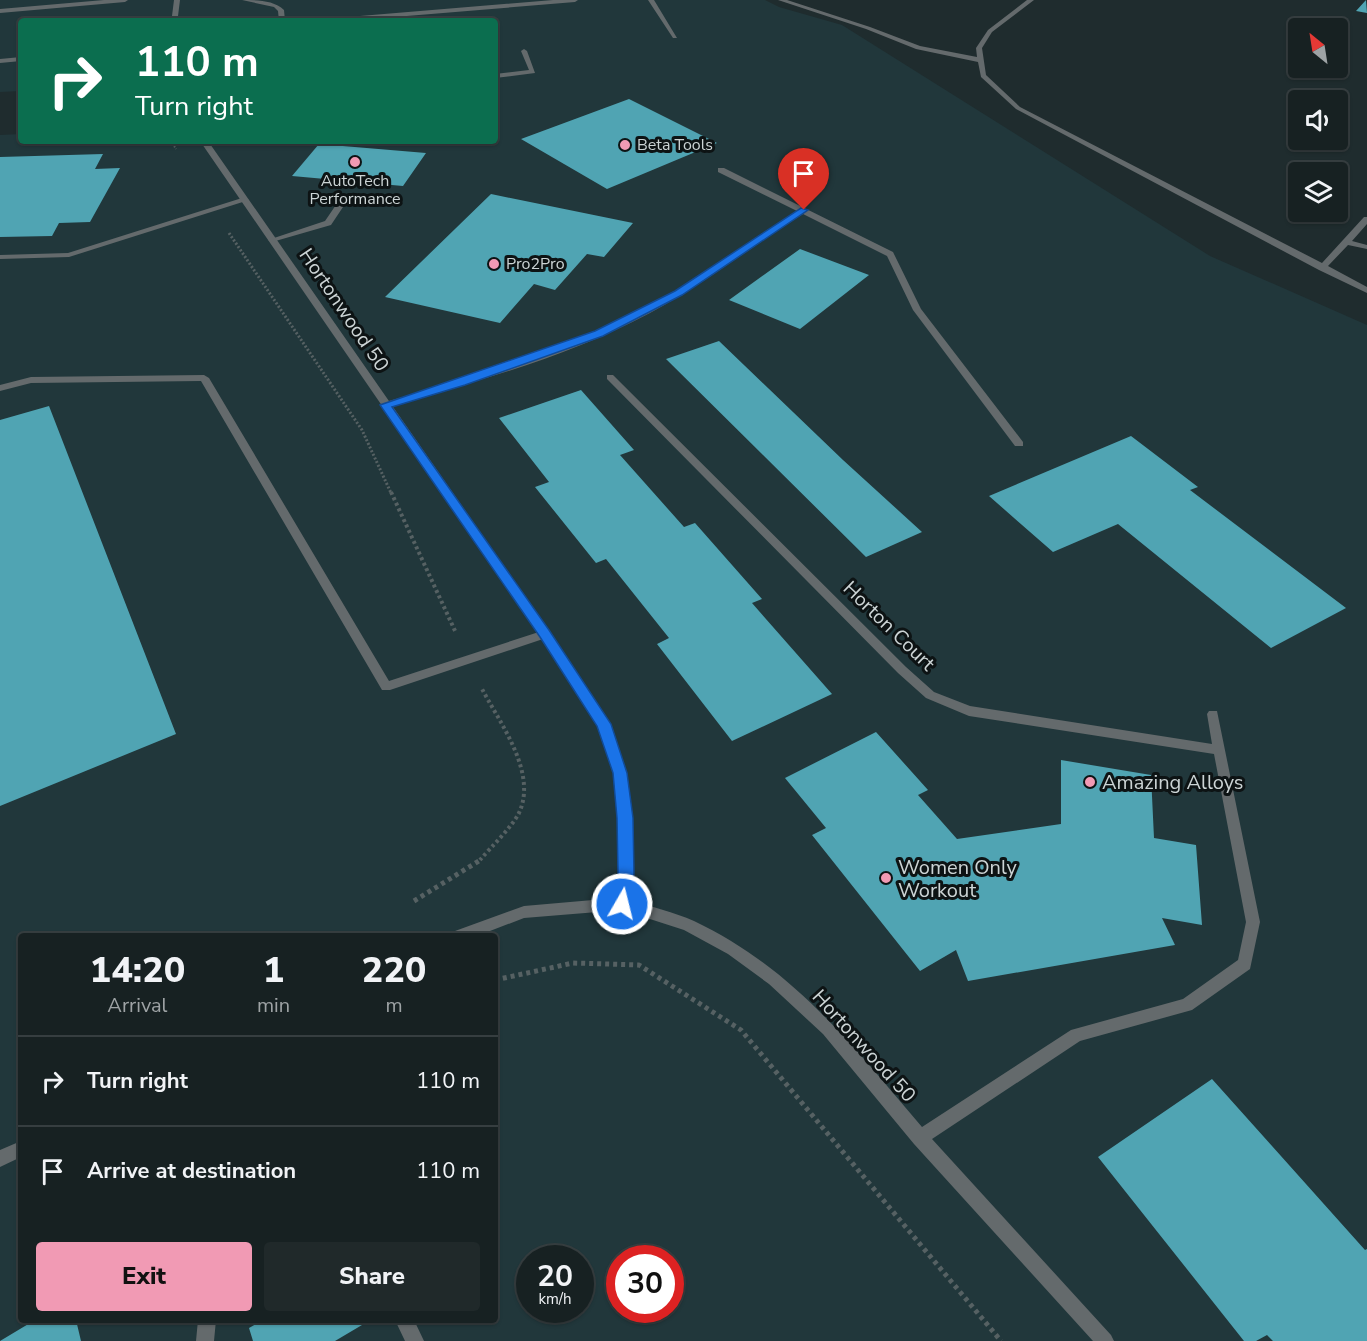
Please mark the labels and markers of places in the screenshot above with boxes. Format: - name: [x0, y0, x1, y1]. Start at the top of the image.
- place label: Beta Tools: [637, 134, 713, 156]
- marker: Beta Tools: [618, 138, 632, 152]
- pin: [778, 148, 829, 210]
- marker: AutoTech Performance: [348, 155, 362, 169]
- place label: AutoTech Performance: [309, 170, 401, 210]
- place label: Pro2Pro: [506, 253, 565, 275]
- marker: Pro2Pro: [487, 257, 501, 271]
- place label: Amazing Alloys: [1102, 769, 1243, 796]
- marker: Amazing Alloys: [1083, 775, 1097, 789]
- place label: Women Only Workout: [898, 854, 1018, 904]
- marker: Women Only Workout: [879, 871, 893, 885]

